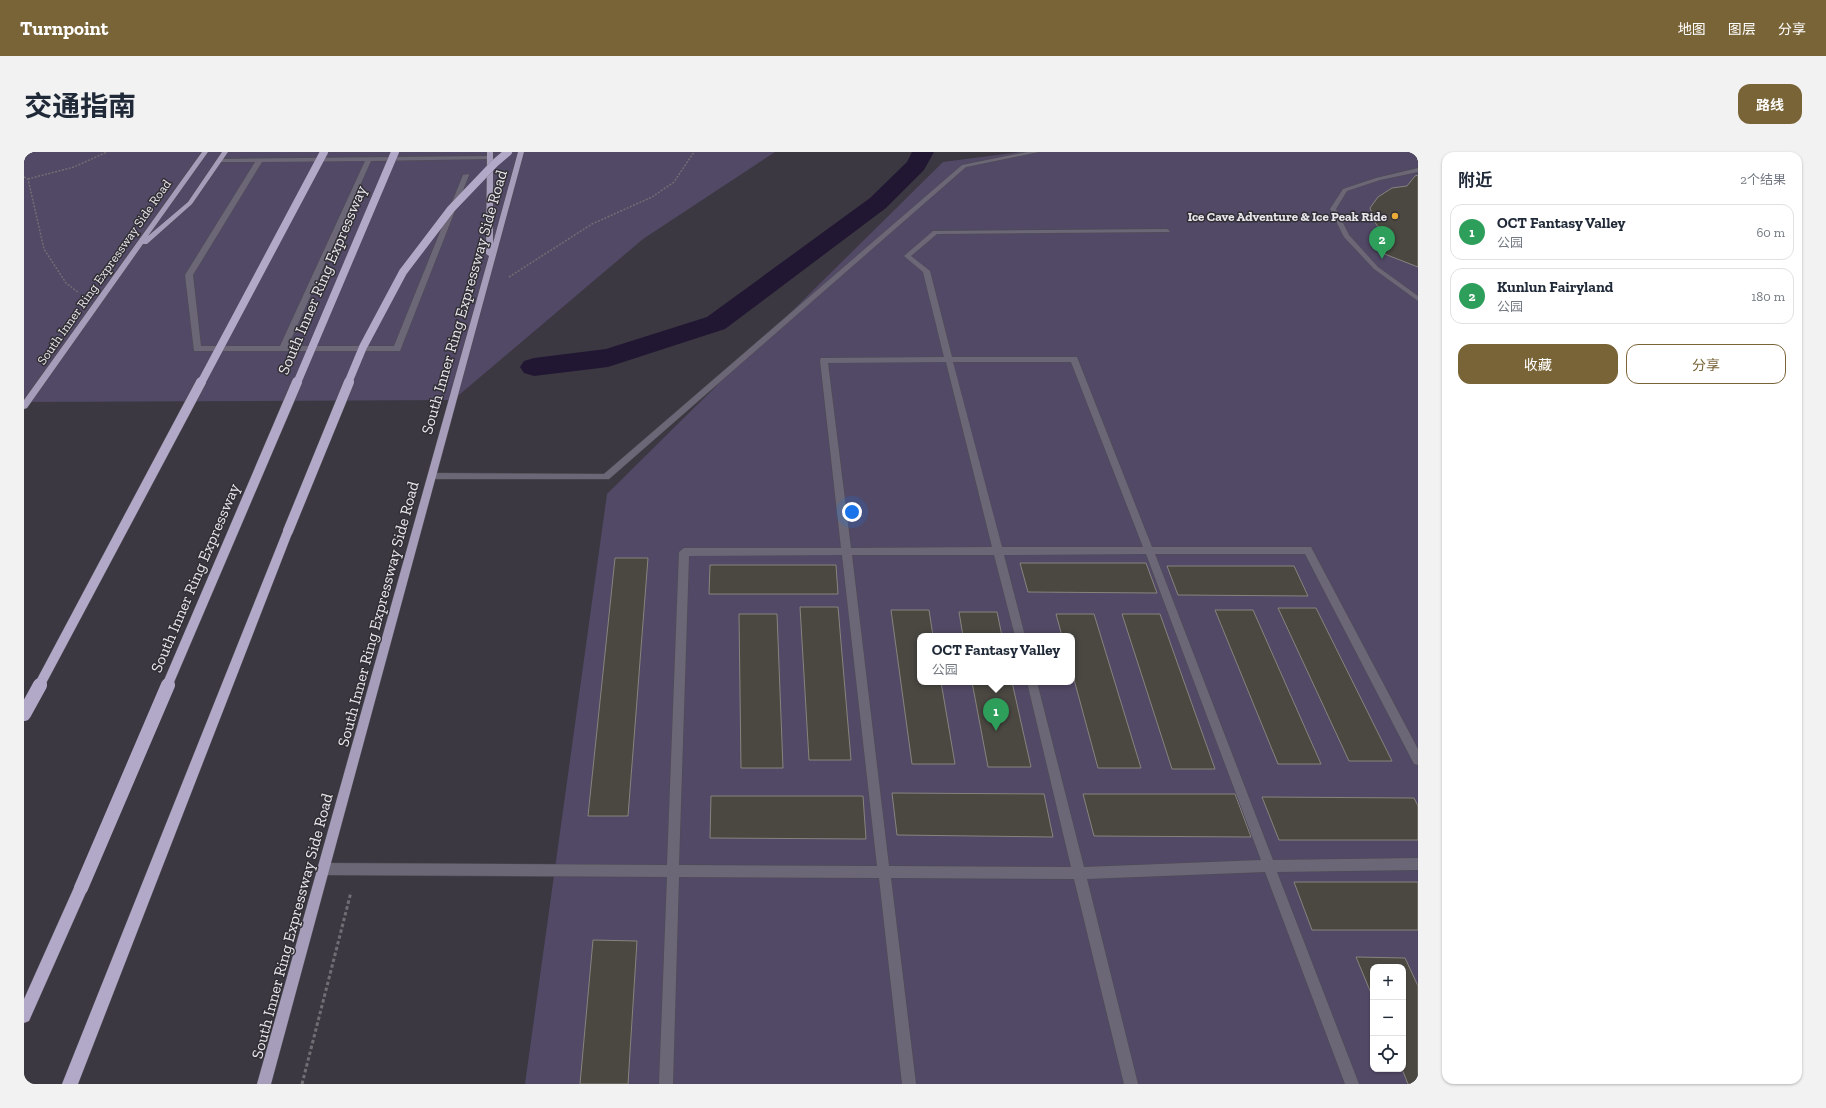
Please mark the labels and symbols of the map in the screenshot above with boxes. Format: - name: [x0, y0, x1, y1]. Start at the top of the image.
- street label: South Inner Ring Expressway Side Road: [417, 167, 511, 436]
- street label: South Inner Ring Expressway Side Road: [34, 176, 174, 368]
- street label: South Inner Ring Expressway: [273, 182, 371, 377]
- place label: Ice Cave Adventure & Ice Peak Ride: [1188, 209, 1388, 224]
- marker: Ice Cave Adventure & Ice Peak Ride: [1390, 211, 1400, 221]
- pin: 2: [1369, 226, 1395, 259]
- street label: South Inner Ring Expressway Side Road: [333, 479, 423, 749]
- street label: South Inner Ring Expressway: [146, 480, 244, 675]
- your location: [842, 502, 862, 522]
- pin: 1: [983, 698, 1009, 731]
- street label: South Inner Ring Expressway Side Road: [247, 791, 337, 1061]

